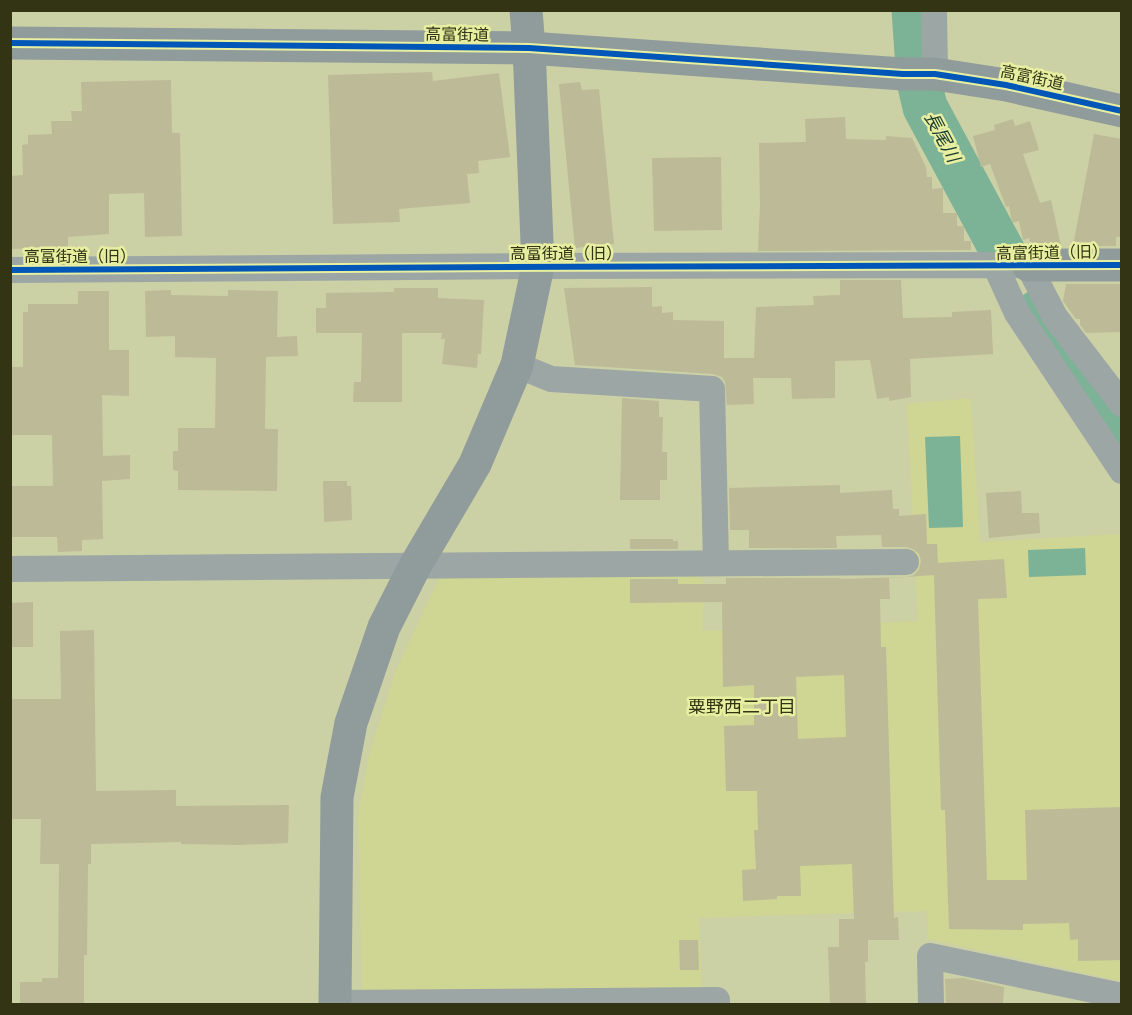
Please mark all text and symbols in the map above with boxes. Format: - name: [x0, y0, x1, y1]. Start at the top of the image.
- street label: 高富街道: [425, 23, 489, 45]
- street label: 高富街道: [999, 61, 1065, 93]
- water label: 長尾川: [920, 108, 966, 168]
- street label: 高富街道（旧）: [996, 241, 1108, 263]
- street label: 高富街道（旧）: [510, 243, 622, 263]
- street label: 高富街道（旧）: [24, 246, 136, 266]
- district label: 粟野西二丁目: [688, 695, 796, 718]

